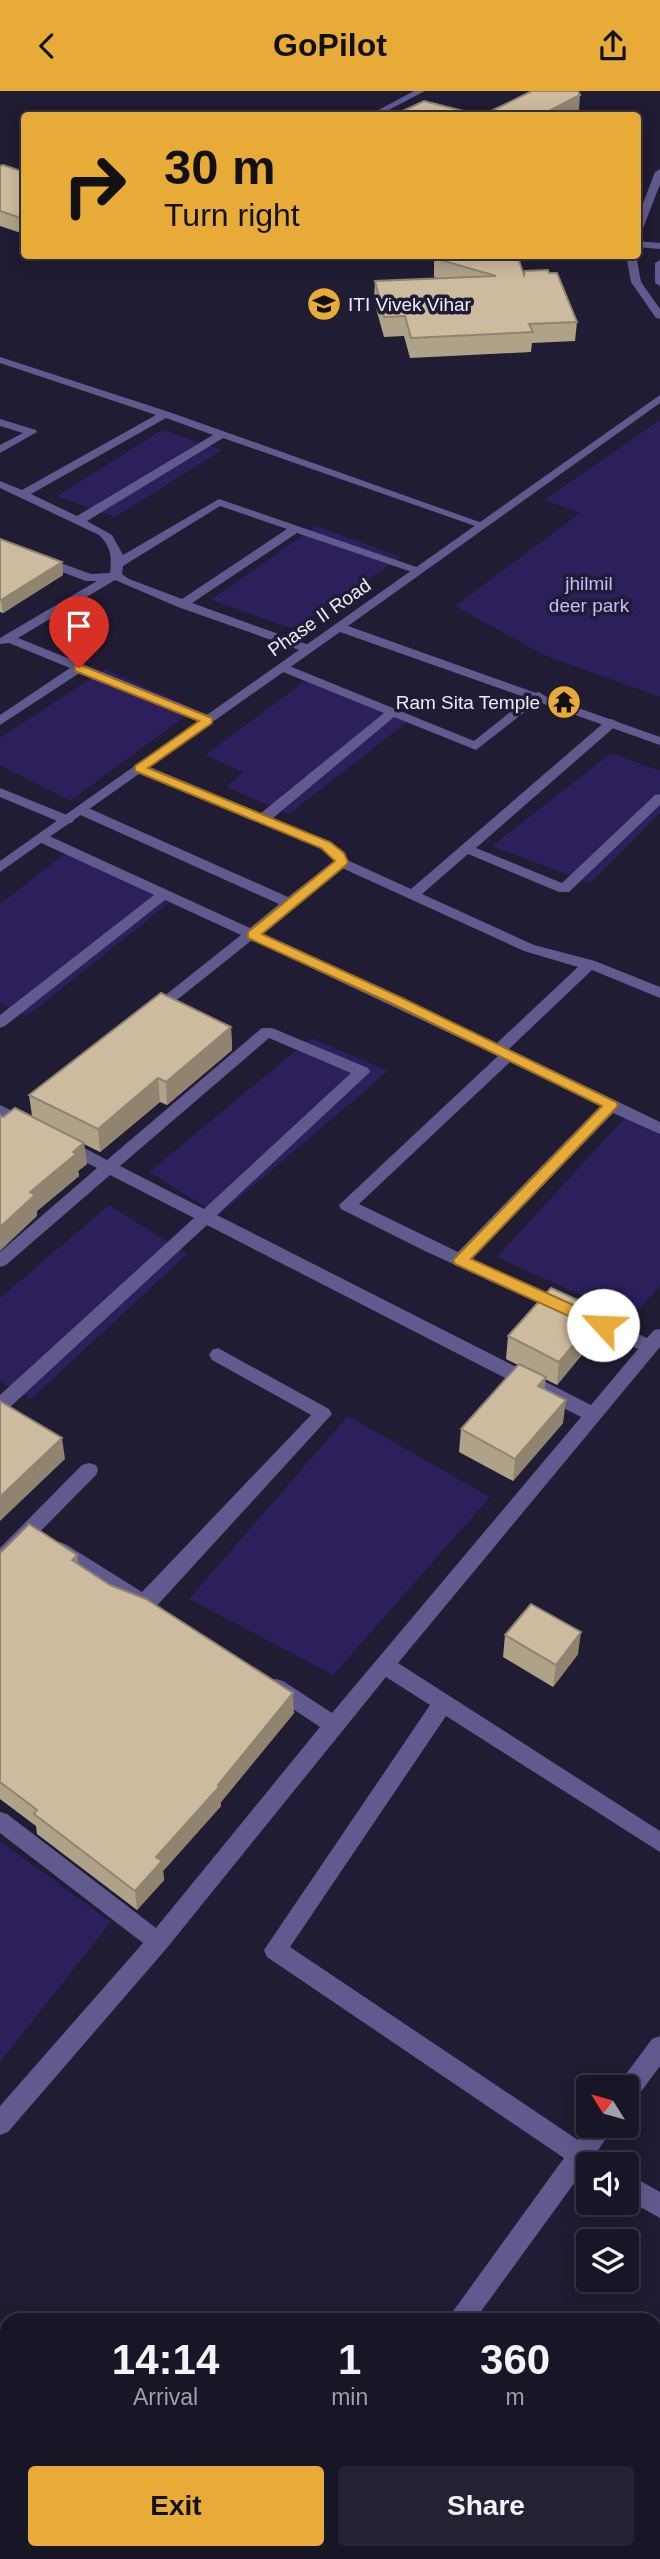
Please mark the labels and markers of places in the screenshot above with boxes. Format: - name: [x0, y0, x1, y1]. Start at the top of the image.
- school or university icon: ITI Vivek Vihar: [305, 285, 343, 323]
- place label: ITI Vivek Vihar: [348, 294, 472, 315]
- pin: [49, 596, 109, 668]
- temple icon: Ram Sita Temple: [545, 683, 583, 721]
- place label: Ram Sita Temple: [396, 692, 540, 713]

